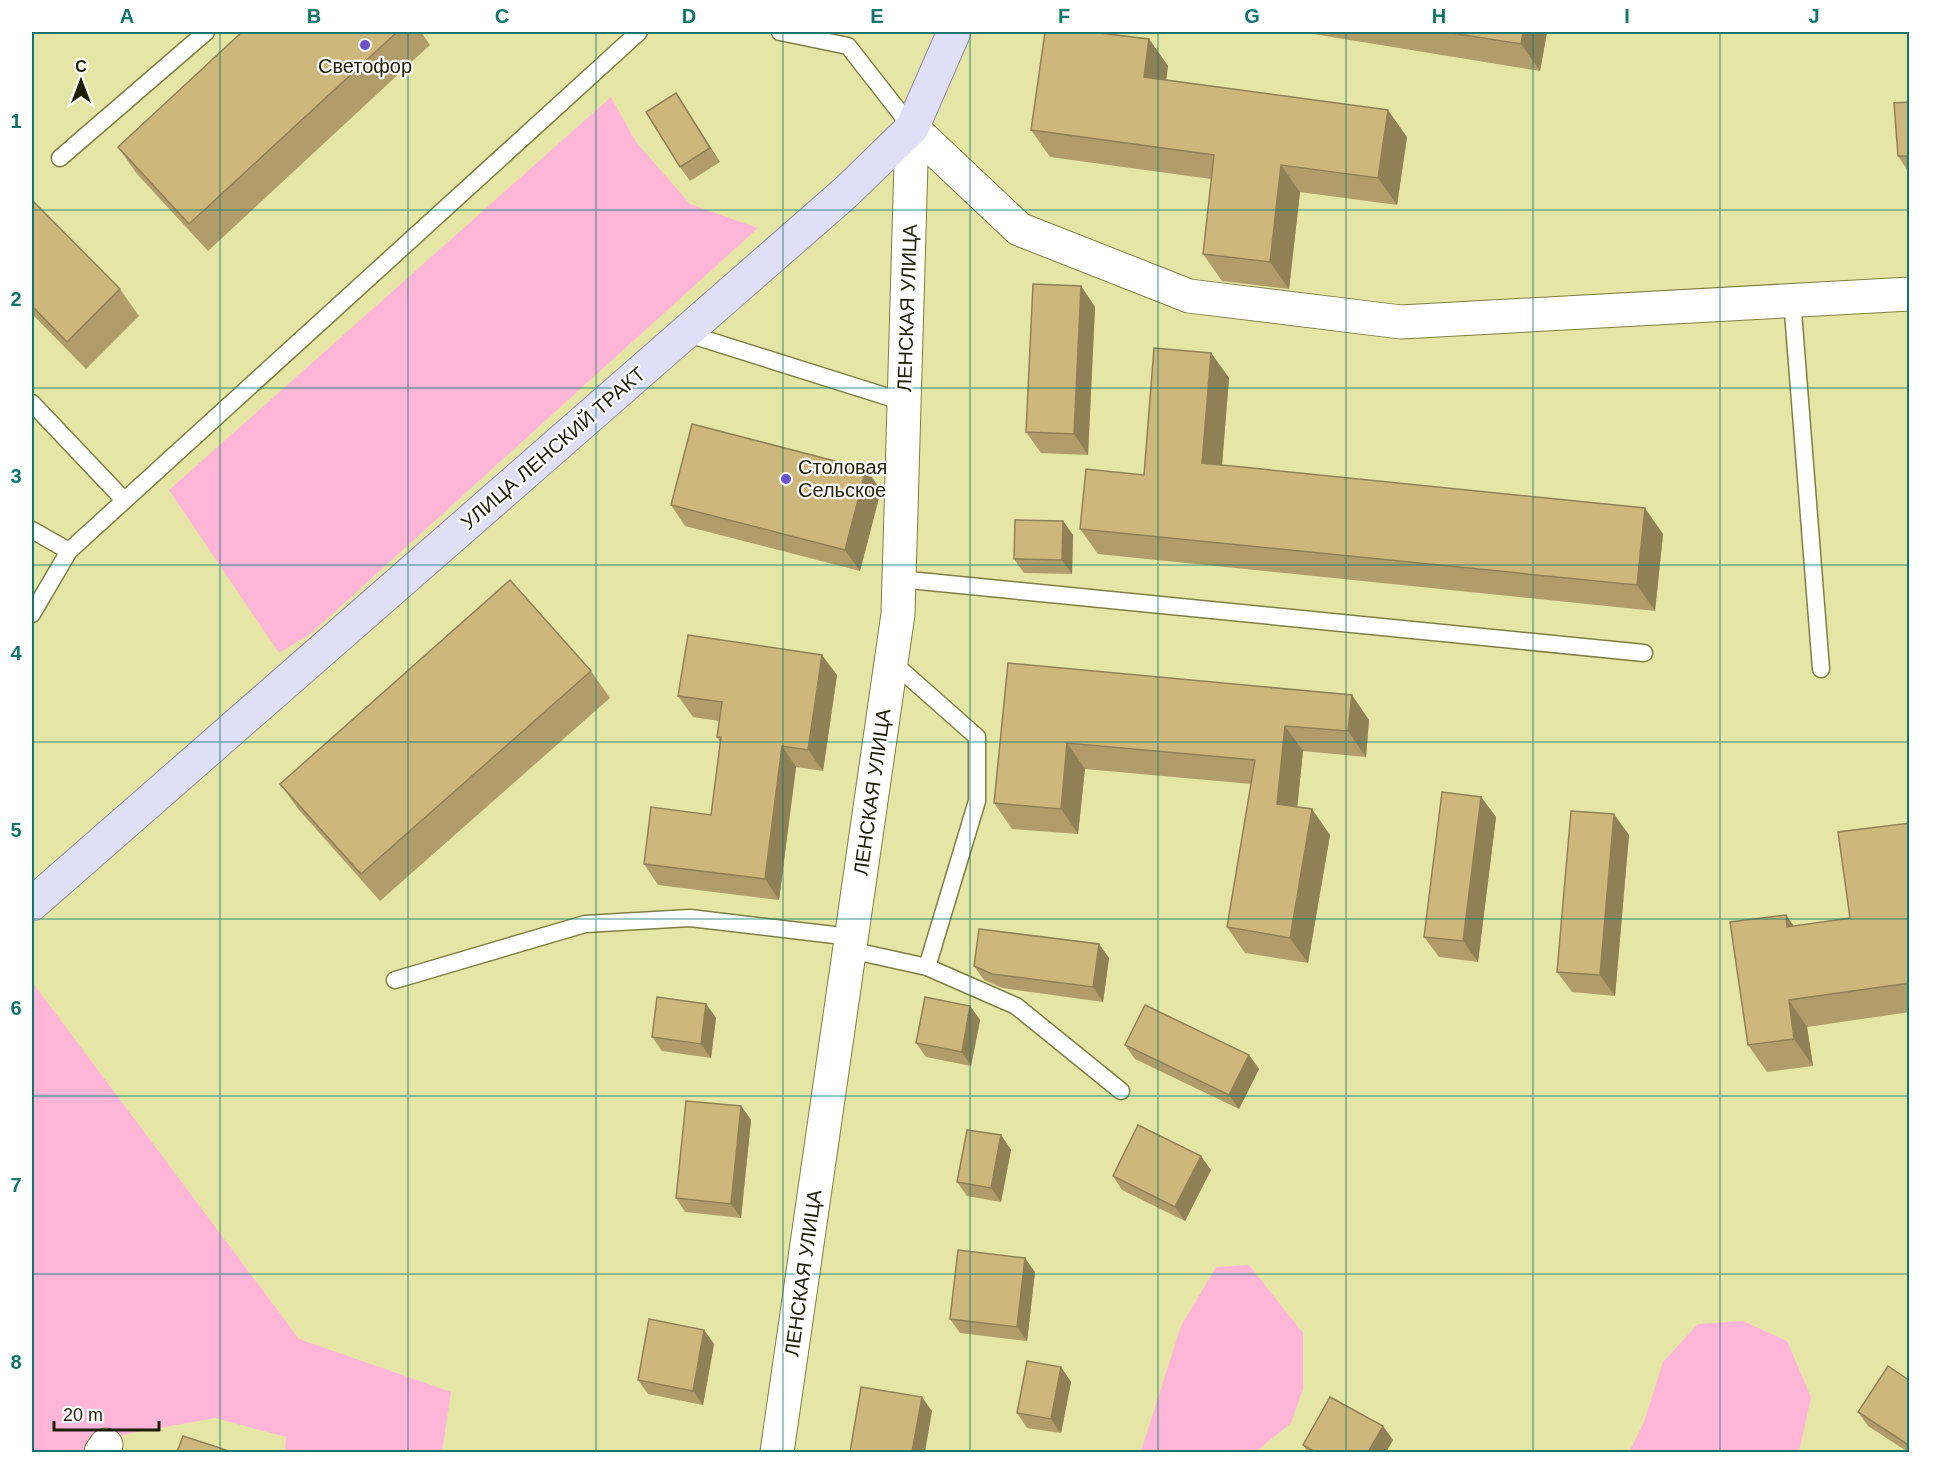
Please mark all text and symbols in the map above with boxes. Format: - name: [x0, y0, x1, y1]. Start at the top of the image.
- text: A: [120, 5, 134, 27]
- text: B: [307, 5, 321, 27]
- text: C: [495, 5, 509, 27]
- text: D: [682, 5, 696, 27]
- text: E: [870, 5, 884, 27]
- text: F: [1058, 5, 1070, 27]
- text: G: [1244, 5, 1260, 27]
- text: H: [1432, 5, 1446, 27]
- text: I: [1624, 5, 1630, 27]
- text: J: [1808, 5, 1820, 27]
- marker: Светофор: [358, 38, 372, 52]
- north arrow: [51, 51, 111, 111]
- place label: Светофор: [318, 55, 412, 77]
- text: С: [75, 58, 87, 75]
- text: 1: [10, 110, 22, 132]
- street label: ЛЕНСКАЯ УЛИЦА: [893, 223, 921, 392]
- text: 2: [10, 288, 22, 310]
- street label: УЛИЦА ЛЕНСКИЙ ТРАКТ: [456, 362, 649, 534]
- place label: Столовая Сельское: [798, 456, 887, 501]
- text: 3: [10, 465, 22, 487]
- marker: Столовая Сельское: [779, 472, 793, 486]
- text: 4: [10, 642, 22, 664]
- street label: ЛЕНСКАЯ УЛИЦА: [849, 707, 895, 877]
- text: 5: [10, 819, 22, 841]
- text: 6: [10, 997, 22, 1019]
- text: 7: [10, 1174, 22, 1196]
- street label: ЛЕНСКАЯ УЛИЦА: [780, 1188, 826, 1358]
- text: 8: [10, 1351, 22, 1373]
- scale bar: [54, 1394, 159, 1432]
- text: 20 m: [63, 1405, 103, 1425]

